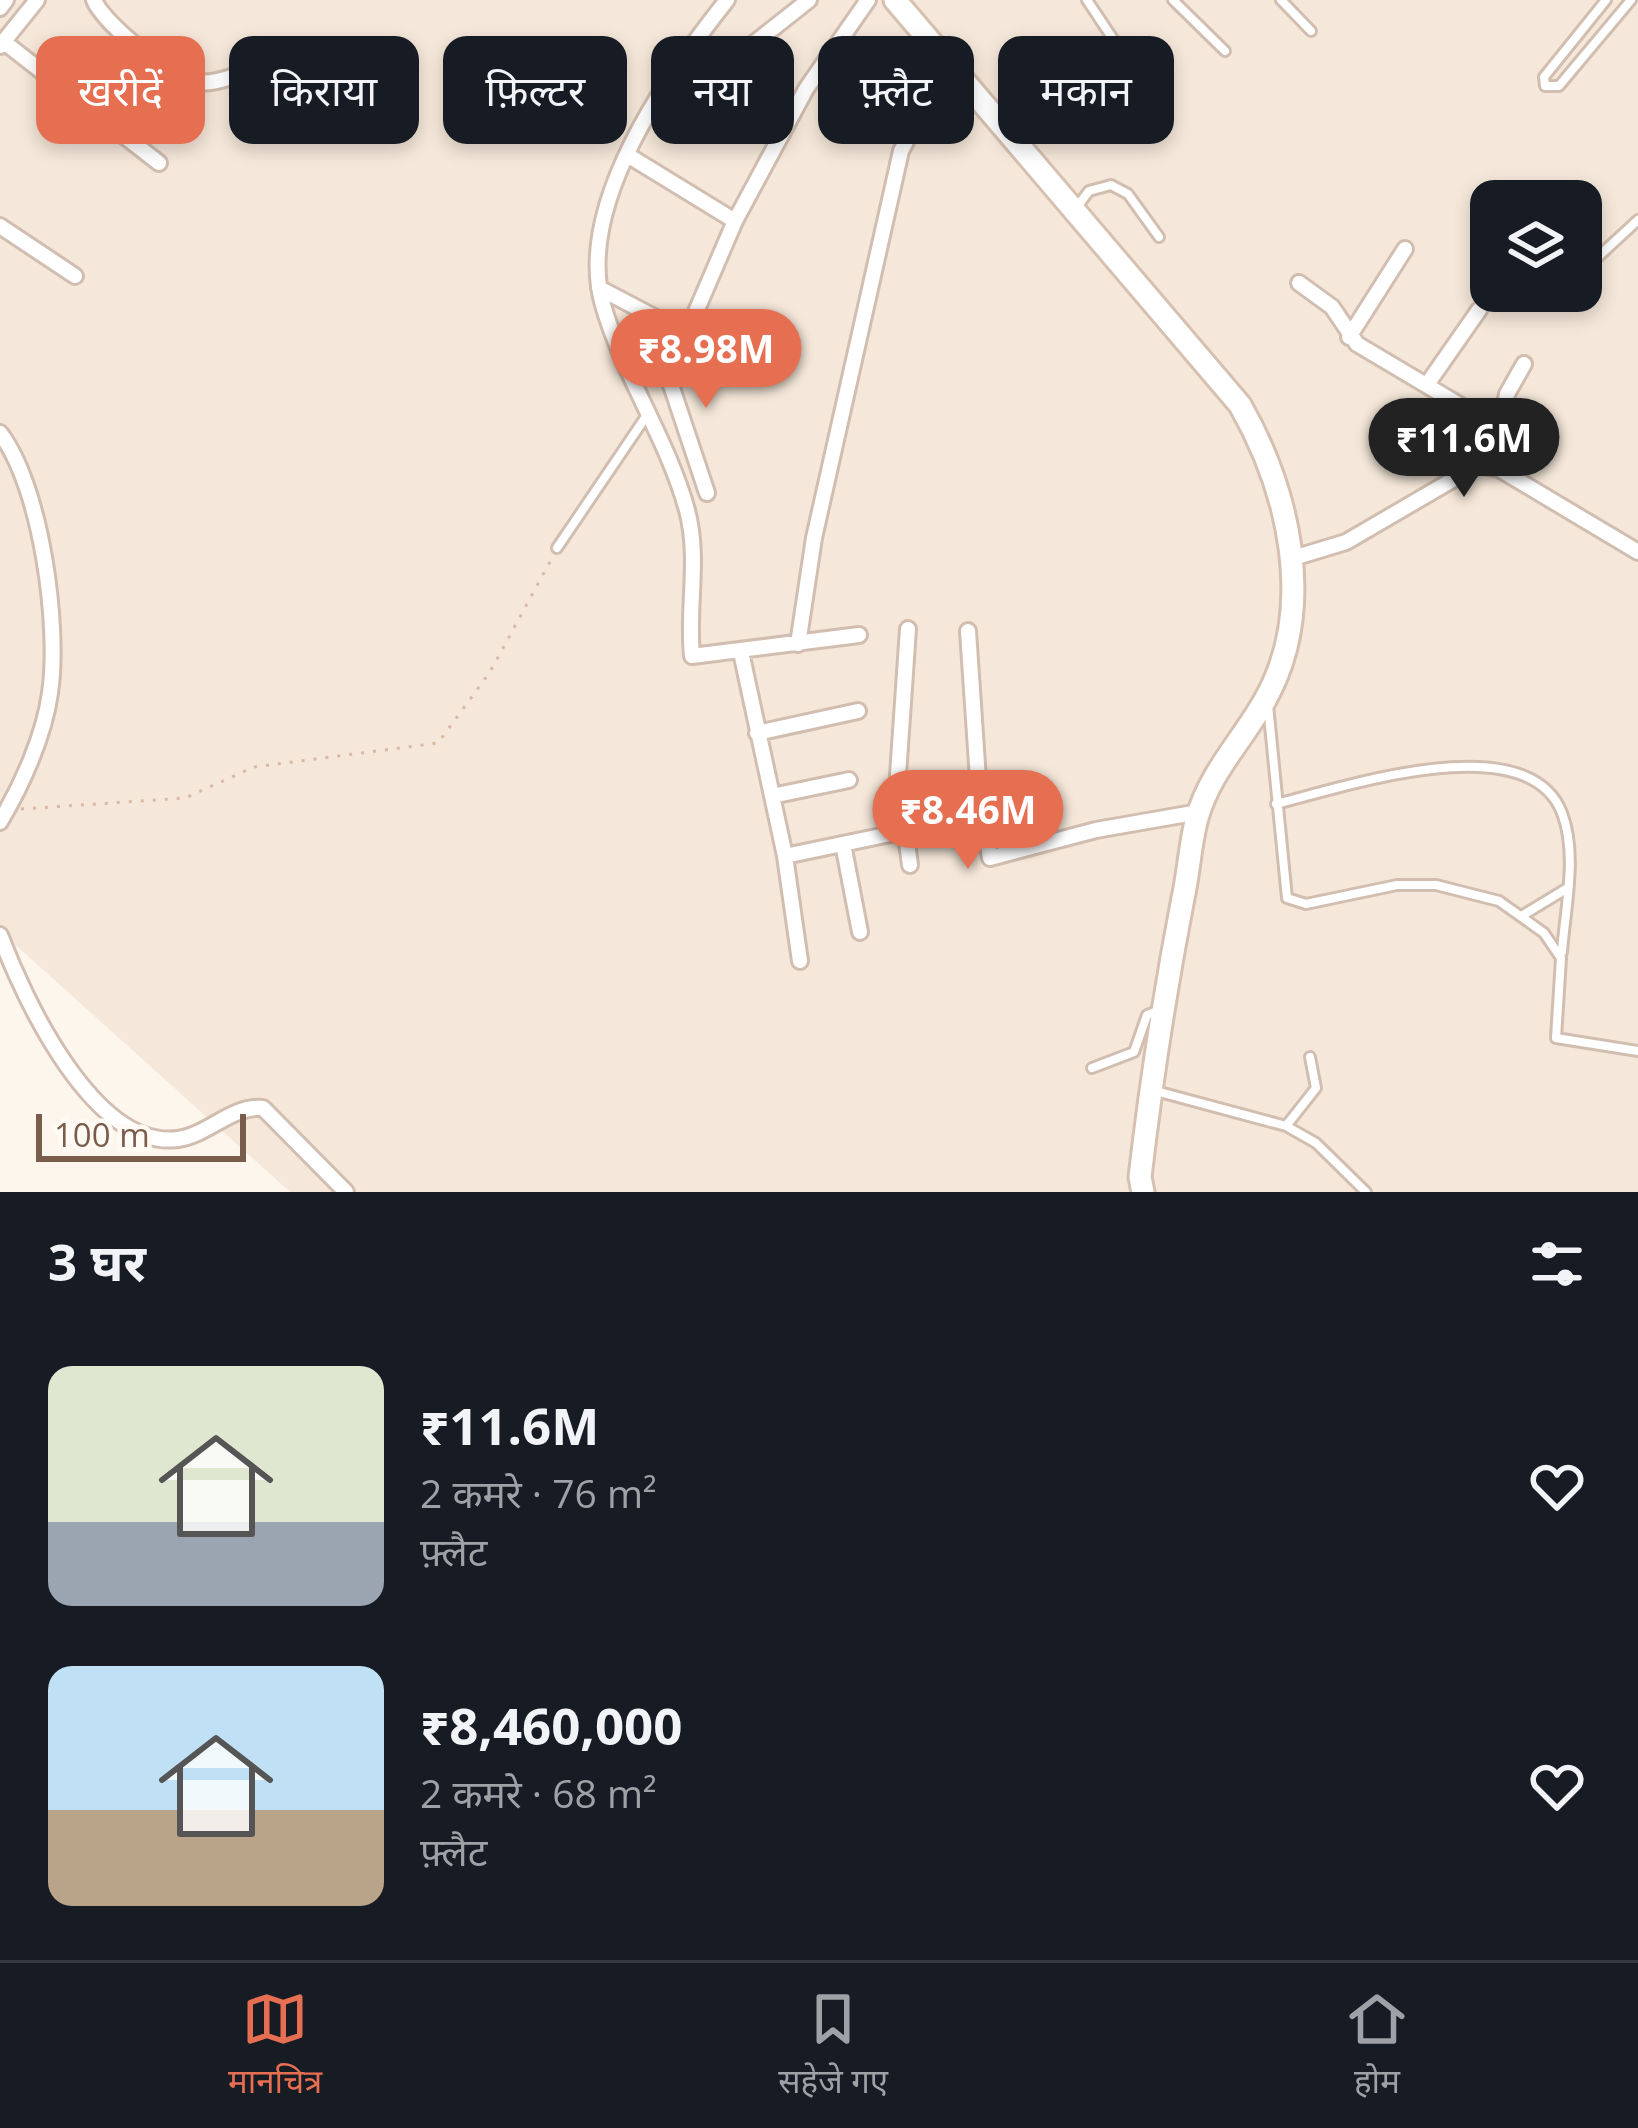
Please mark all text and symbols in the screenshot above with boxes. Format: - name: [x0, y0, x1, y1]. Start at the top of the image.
- chip: खरीदें: [36, 36, 205, 144]
- chip: किराया: [229, 36, 419, 144]
- chip: फ़िल्टर: [443, 36, 627, 144]
- chip: नया: [651, 36, 794, 144]
- chip: फ़्लैट: [818, 36, 974, 144]
- chip: मकान: [998, 36, 1174, 144]
- map controls: [1470, 180, 1602, 312]
- button: layers: [1470, 180, 1602, 312]
- pin: ₹8.98M: [608, 309, 804, 411]
- text: ₹8.98M: [637, 321, 775, 374]
- pin: ₹11.6M: [1366, 398, 1562, 500]
- text: ₹11.6M: [1395, 410, 1533, 463]
- pin: ₹8.46M: [870, 770, 1066, 872]
- text: ₹8.46M: [899, 782, 1037, 835]
- scale bar: [36, 1108, 246, 1161]
- text: 100 m: [54, 1112, 150, 1157]
- text: 3 घर: [48, 1226, 146, 1296]
- icon: filters: [1524, 1231, 1590, 1297]
- text: ₹11.6M: [420, 1390, 599, 1460]
- icon: home: [144, 1414, 288, 1558]
- icon: heart: [1524, 1453, 1590, 1519]
- text: 2 कमरे · 76 m²: [420, 1466, 657, 1519]
- text: फ़्लैट: [420, 1524, 487, 1577]
- text: ₹8,460,000: [420, 1690, 682, 1760]
- icon: home: [144, 1714, 288, 1858]
- icon: heart: [1524, 1753, 1590, 1819]
- text: 2 कमरे · 68 m²: [420, 1766, 657, 1819]
- text: फ़्लैट: [420, 1824, 487, 1877]
- tab: मानचित्र: [228, 1986, 322, 2106]
- tab: सहेजे गए: [778, 1986, 888, 2106]
- tab: होम: [1344, 1986, 1410, 2106]

